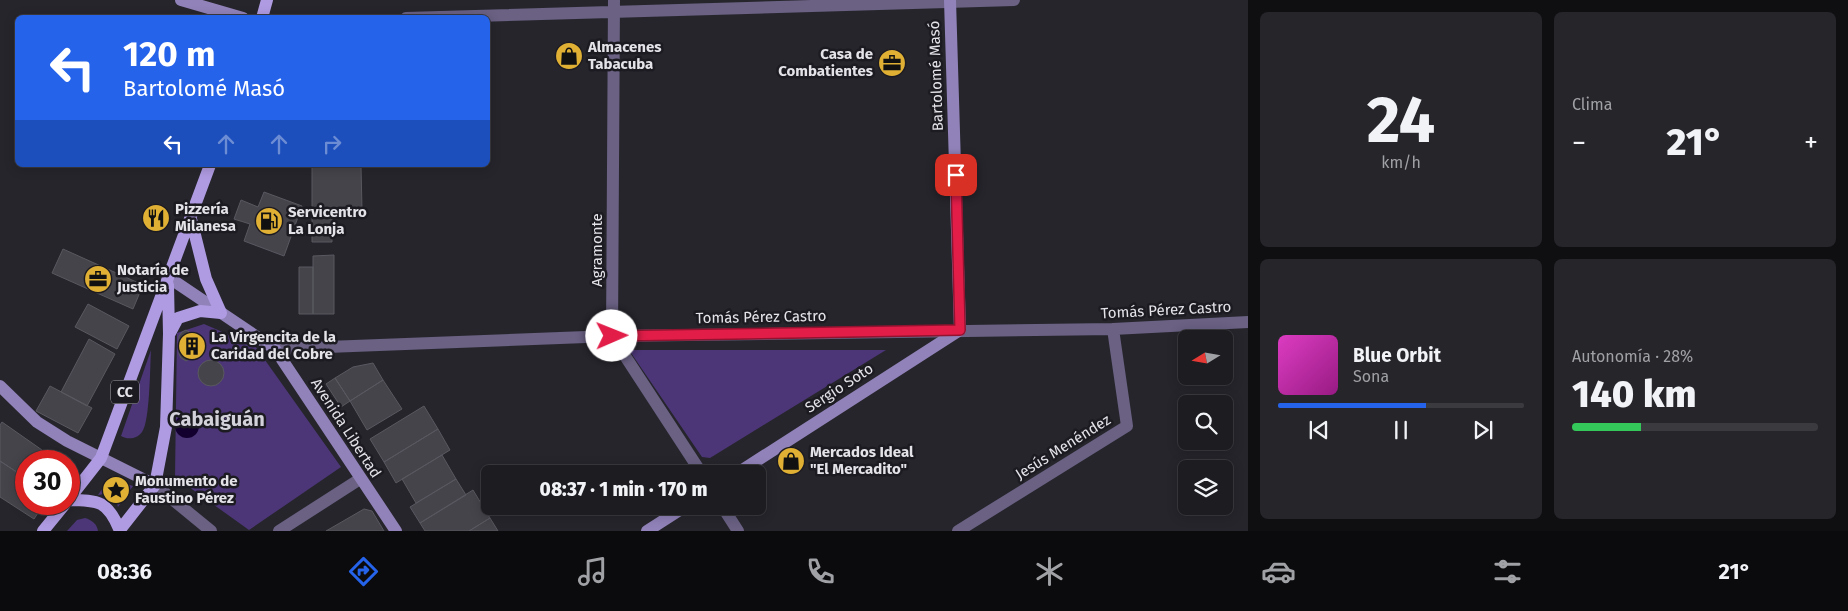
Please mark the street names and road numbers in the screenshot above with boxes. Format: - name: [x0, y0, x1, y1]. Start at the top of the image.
- street label: Bartolomé Masó: [925, 20, 947, 132]
- street label: Agramonte: [588, 213, 606, 287]
- street label: Tomás Pérez Castro: [1100, 298, 1232, 322]
- street label: Tomás Pérez Castro: [696, 307, 826, 327]
- street label: Sergio Soto: [802, 359, 876, 417]
- street label: Avenida Libertad: [307, 375, 385, 481]
- road number: CC: [111, 381, 139, 404]
- street label: Jesús Menéndez: [1012, 410, 1114, 483]

